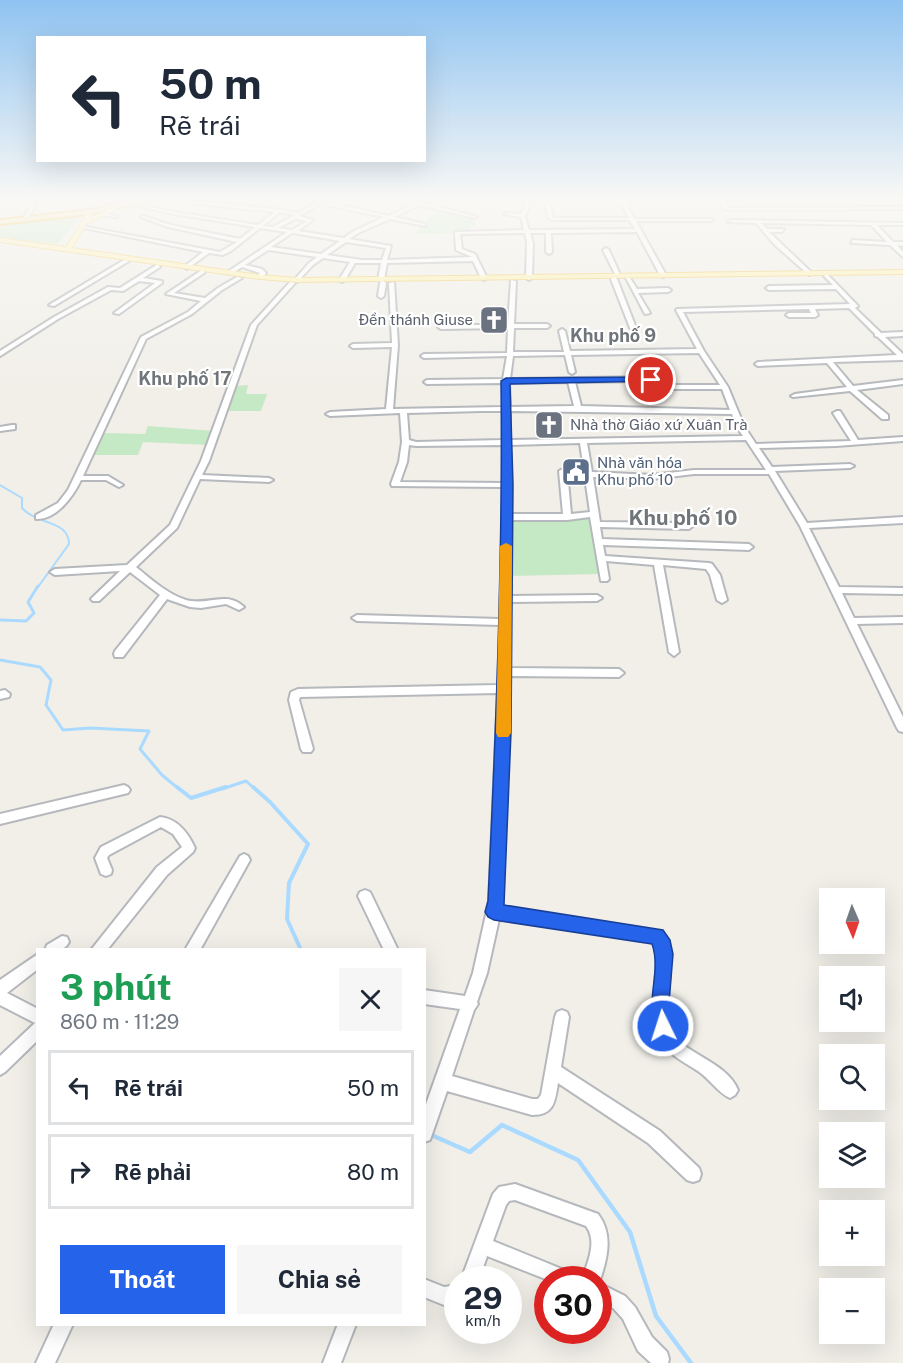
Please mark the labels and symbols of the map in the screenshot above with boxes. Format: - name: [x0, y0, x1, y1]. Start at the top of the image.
- church icon: Đền thánh Giuse: [478, 304, 510, 336]
- place label: Đền thánh Giuse: [358, 311, 473, 328]
- district label: Khu phố 9: [570, 325, 656, 346]
- pin: [625, 354, 676, 405]
- district label: Khu phố 17: [138, 368, 232, 389]
- church icon: Nhà thờ Giáo xứ Xuân Trà: [533, 409, 565, 441]
- place label: Nhà thờ Giáo xứ Xuân Trà: [570, 416, 747, 433]
- place label: Nhà văn hóa Khu phố 10: [597, 454, 682, 488]
- public building icon: Nhà văn hóa Khu phố 10: [560, 456, 592, 488]
- district label: Khu phố 10: [628, 505, 738, 530]
- north arrow: [819, 888, 885, 954]
- position arrow: [631, 994, 695, 1058]
- speed limit sign: 30: [534, 1266, 612, 1344]

